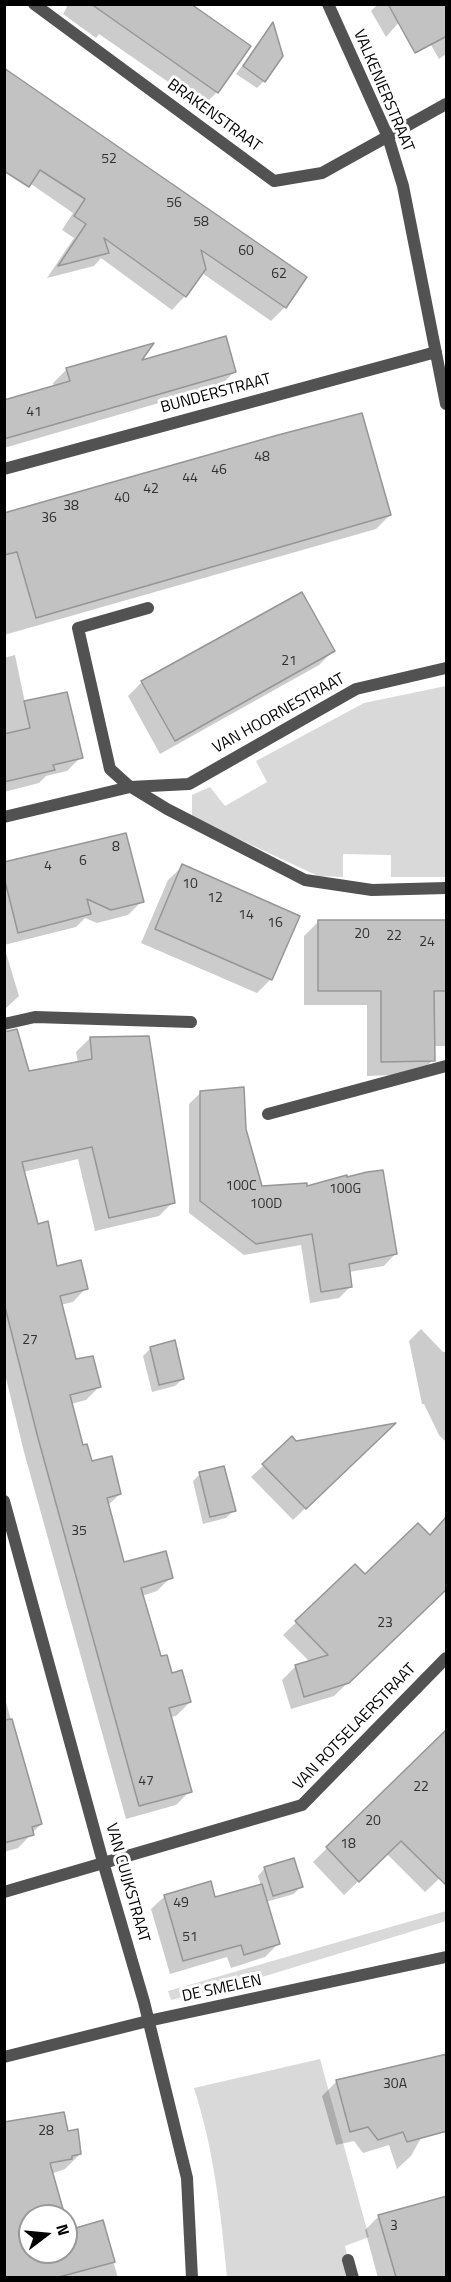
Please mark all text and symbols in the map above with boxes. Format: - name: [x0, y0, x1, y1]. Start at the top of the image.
- street label: VALKENIERSTRAAT: [349, 27, 417, 155]
- street label: BRAKENSTRAAT: [163, 75, 265, 157]
- house number: 52: [101, 152, 117, 168]
- house number: 56: [166, 196, 182, 212]
- house number: 58: [193, 215, 209, 231]
- house number: 60: [238, 244, 254, 260]
- house number: 62: [271, 267, 287, 283]
- street label: BUNDERSTRAAT: [159, 370, 273, 418]
- house number: 41: [26, 405, 42, 421]
- house number: 48: [254, 450, 270, 466]
- house number: 46: [211, 463, 227, 479]
- house number: 44: [182, 471, 198, 487]
- house number: 42: [143, 482, 159, 498]
- house number: 40: [114, 491, 130, 507]
- house number: 38: [63, 499, 79, 515]
- house number: 36: [41, 511, 57, 527]
- house number: 21: [281, 654, 297, 670]
- street label: VAN HOORNESTRAAT: [210, 670, 348, 758]
- house number: 8: [112, 840, 120, 856]
- house number: 6: [79, 854, 87, 870]
- house number: 4: [44, 859, 52, 875]
- house number: 10: [182, 877, 198, 893]
- house number: 12: [207, 891, 223, 907]
- house number: 14: [238, 908, 254, 924]
- house number: 16: [267, 916, 283, 932]
- house number: 20: [354, 927, 370, 943]
- house number: 22: [386, 929, 402, 945]
- house number: 24: [419, 935, 435, 951]
- house number: 100C: [225, 1179, 257, 1195]
- house number: 100G: [329, 1182, 361, 1198]
- house number: 100D: [250, 1197, 282, 1213]
- house number: 27: [22, 1333, 38, 1349]
- house number: 35: [71, 1524, 87, 1540]
- house number: 23: [377, 1616, 393, 1632]
- street label: VAN ROTSELAERSTRAAT: [290, 1660, 420, 1794]
- house number: 47: [138, 1774, 154, 1790]
- house number: 22: [413, 1780, 429, 1796]
- house number: 20: [365, 1814, 381, 1830]
- street label: VAN CUIJKSTRAAT: [101, 1821, 153, 1945]
- house number: 18: [340, 1837, 356, 1853]
- house number: 49: [173, 1896, 189, 1912]
- house number: 51: [182, 1930, 198, 1946]
- street label: DE SMELEN: [180, 1971, 264, 2007]
- house number: 30A: [383, 2077, 407, 2093]
- house number: 28: [38, 2124, 54, 2140]
- north arrow: [18, 2204, 78, 2264]
- house number: 3: [390, 2219, 398, 2235]
- text: N: [50, 2221, 76, 2238]

